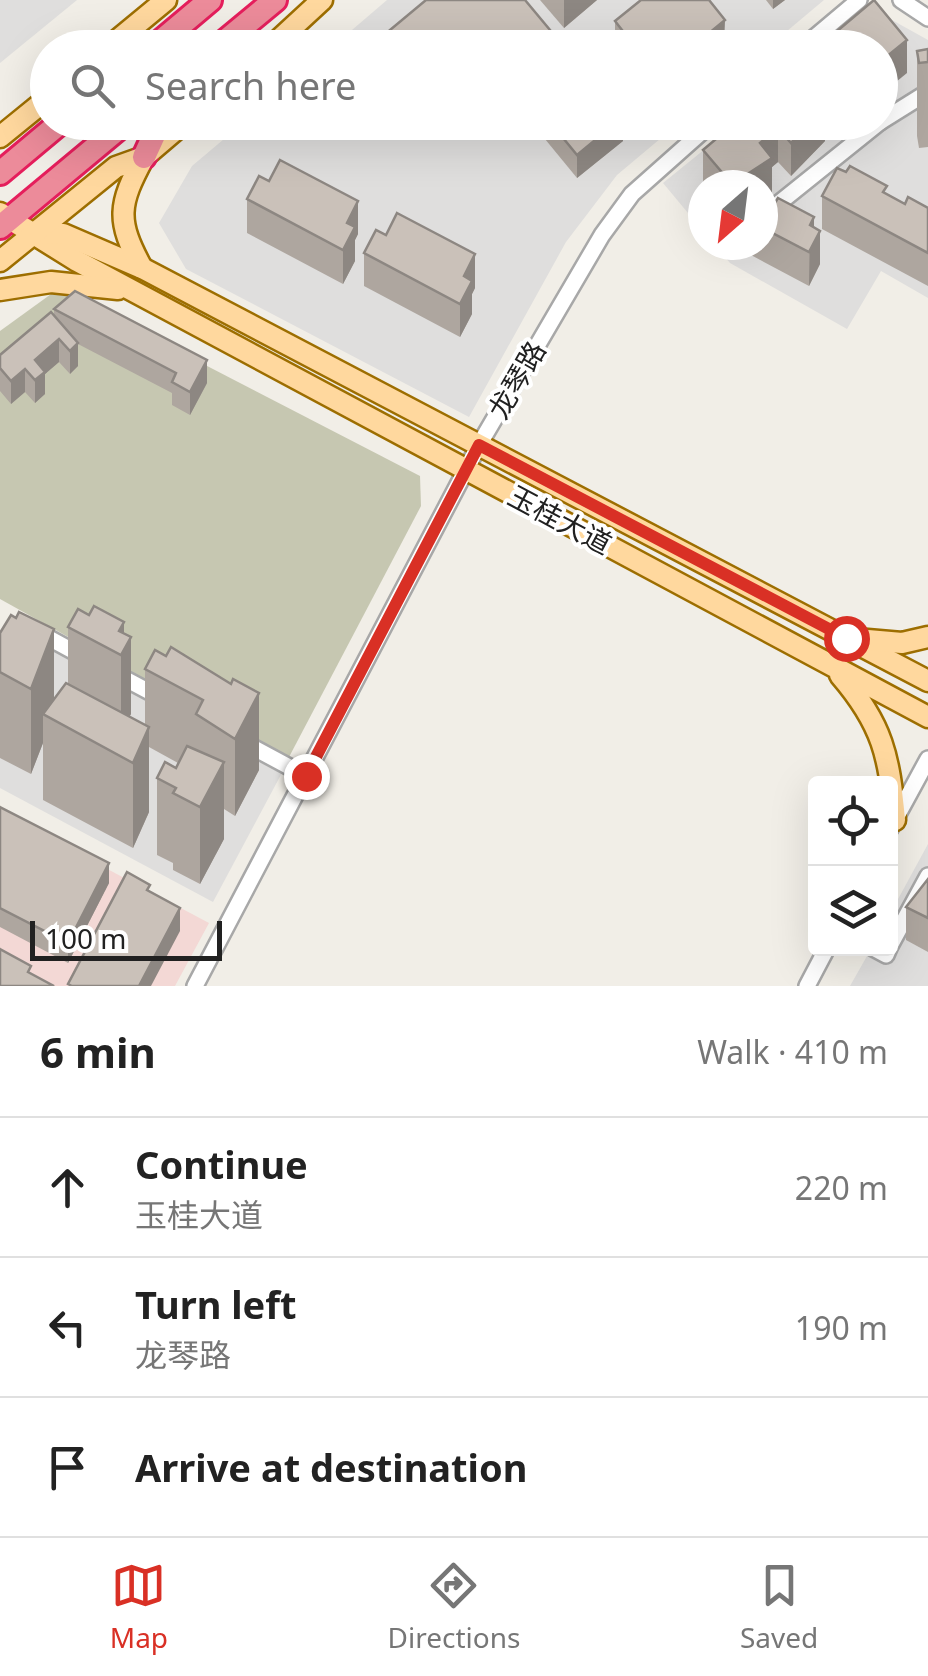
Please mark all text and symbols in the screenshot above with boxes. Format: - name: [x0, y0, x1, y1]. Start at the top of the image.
- search box: [30, 30, 898, 140]
- icon: search: [65, 58, 120, 113]
- text: Search here: [145, 59, 356, 111]
- north arrow: [688, 170, 778, 260]
- street label: 龙琴路: [479, 334, 554, 425]
- street label: 玉桂大道: [502, 476, 619, 562]
- route start: [824, 616, 870, 662]
- route end: [284, 754, 330, 800]
- map controls: [808, 776, 898, 956]
- button: locate: [808, 776, 898, 866]
- button: layers: [808, 866, 898, 956]
- scale bar: [30, 916, 222, 960]
- text: 100 m: [45, 919, 127, 957]
- text: 6 min: [40, 1023, 156, 1080]
- text: Walk · 410 m: [697, 1030, 888, 1073]
- text: Continue: [135, 1138, 308, 1190]
- icon: ahead: [40, 1160, 95, 1215]
- text: 220 m: [795, 1166, 888, 1209]
- text: 玉桂大道: [135, 1193, 263, 1236]
- text: Turn left: [135, 1278, 297, 1330]
- icon: left: [40, 1300, 95, 1355]
- text: 190 m: [795, 1306, 888, 1349]
- text: 龙琴路: [135, 1333, 231, 1376]
- icon: arrive: [40, 1440, 95, 1495]
- text: Arrive at destination: [135, 1441, 527, 1493]
- tab: Map: [110, 1558, 168, 1656]
- tab: Directions: [388, 1558, 520, 1656]
- tab: Saved: [740, 1558, 818, 1656]

